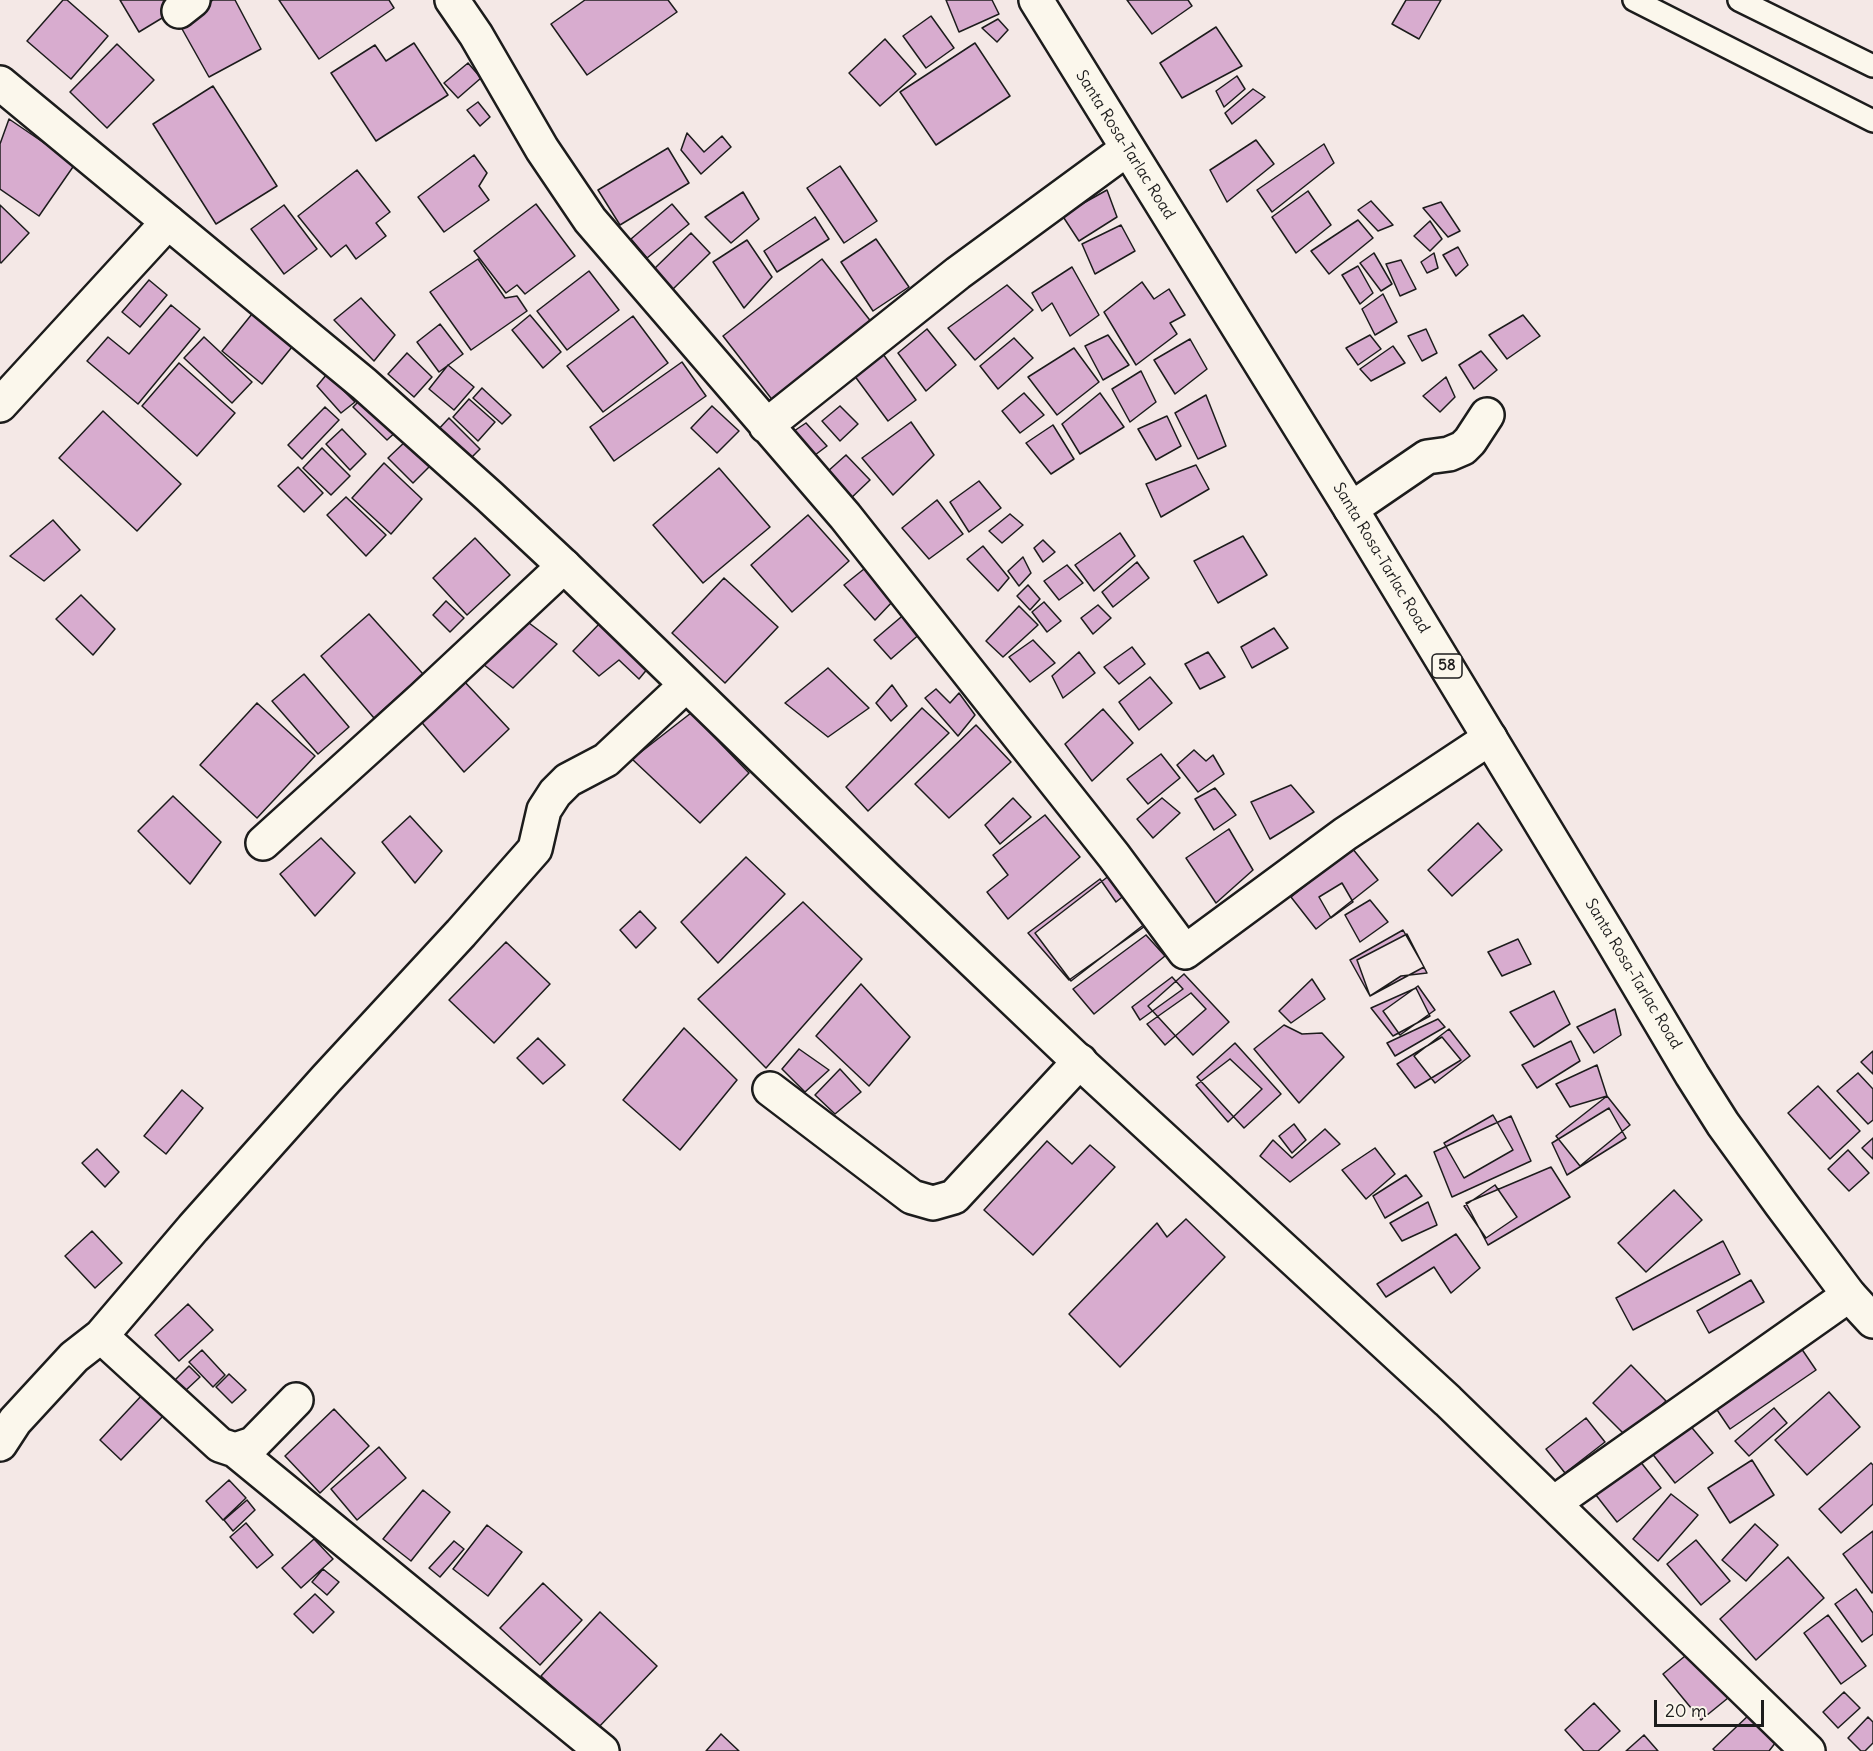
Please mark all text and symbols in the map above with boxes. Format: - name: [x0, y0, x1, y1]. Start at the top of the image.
- street label: Santa Rosa-Tarlac Road: [1071, 67, 1179, 223]
- street label: Santa Rosa-Tarlac Road: [1329, 479, 1433, 637]
- road number: 58: [1432, 654, 1462, 678]
- street label: Santa Rosa-Tarlac Road: [1581, 895, 1685, 1053]
- scale bar: [1657, 1688, 1766, 1726]
- text: 20 m: [1665, 1699, 1707, 1722]

